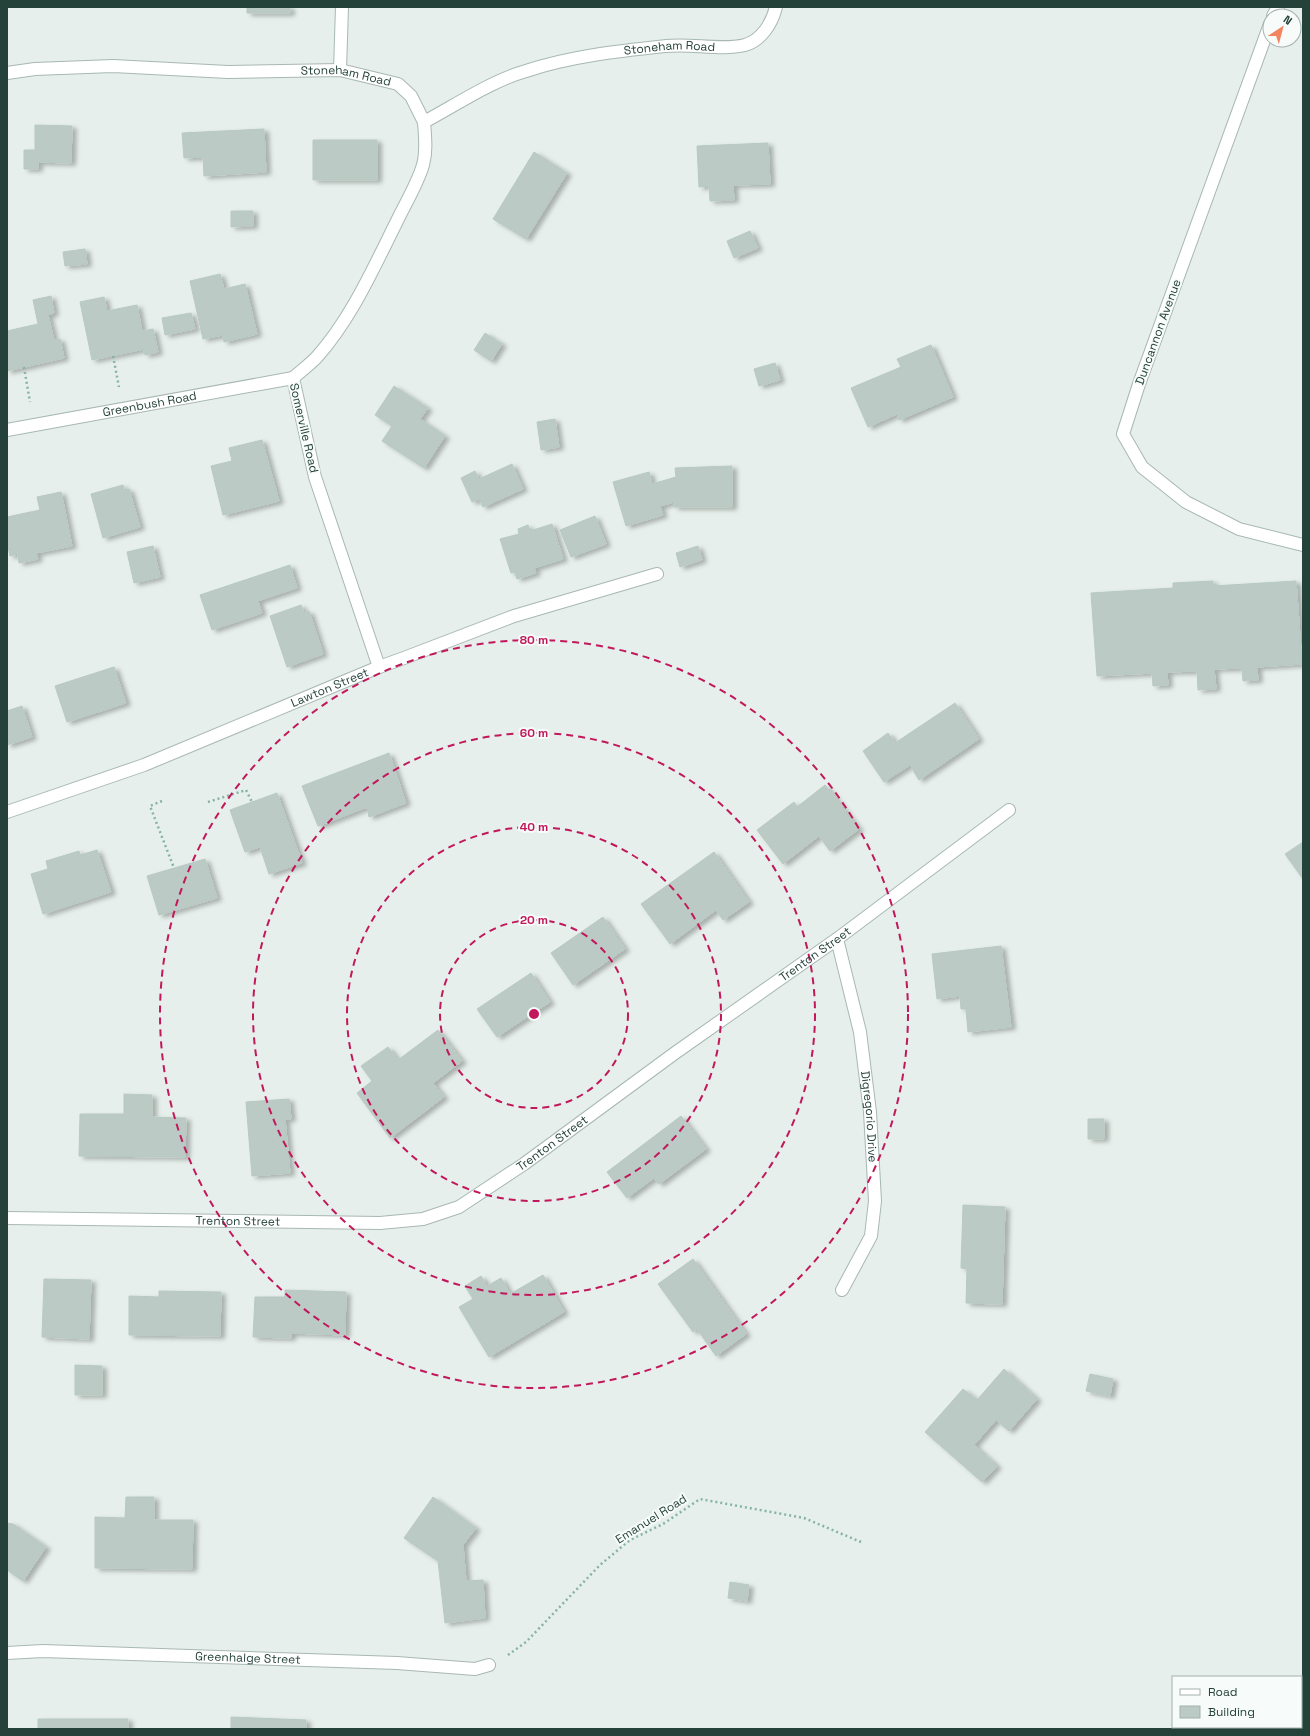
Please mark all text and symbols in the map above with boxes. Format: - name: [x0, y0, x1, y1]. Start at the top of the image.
- north arrow: [1262, 8, 1302, 48]
- text: N: [1281, 12, 1295, 28]
- street label: Stoneham Road: [623, 37, 716, 59]
- street label: Stoneham Road: [300, 62, 393, 90]
- street label: Duncannon Avenue: [1131, 277, 1185, 387]
- street label: Somerville Road: [286, 382, 322, 474]
- street label: Greenbush Road: [101, 388, 198, 420]
- text: 80 m: [520, 632, 548, 648]
- street label: Lawton Street: [288, 664, 371, 711]
- text: 60 m: [520, 725, 548, 741]
- text: 40 m: [520, 819, 548, 835]
- text: 20 m: [520, 912, 548, 928]
- street label: Trenton Street: [776, 923, 854, 985]
- centre of rings: [527, 1007, 541, 1021]
- street label: Digregorio Drive: [857, 1070, 881, 1163]
- street label: Trenton Street: [513, 1112, 591, 1175]
- street label: Trenton Street: [196, 1213, 280, 1230]
- street label: Emanuel Road: [612, 1491, 690, 1547]
- street label: Greenhalge Street: [195, 1648, 301, 1668]
- legend: [1172, 1676, 1302, 1728]
- text: Road: [1208, 1684, 1237, 1700]
- text: Building: [1208, 1704, 1255, 1720]

